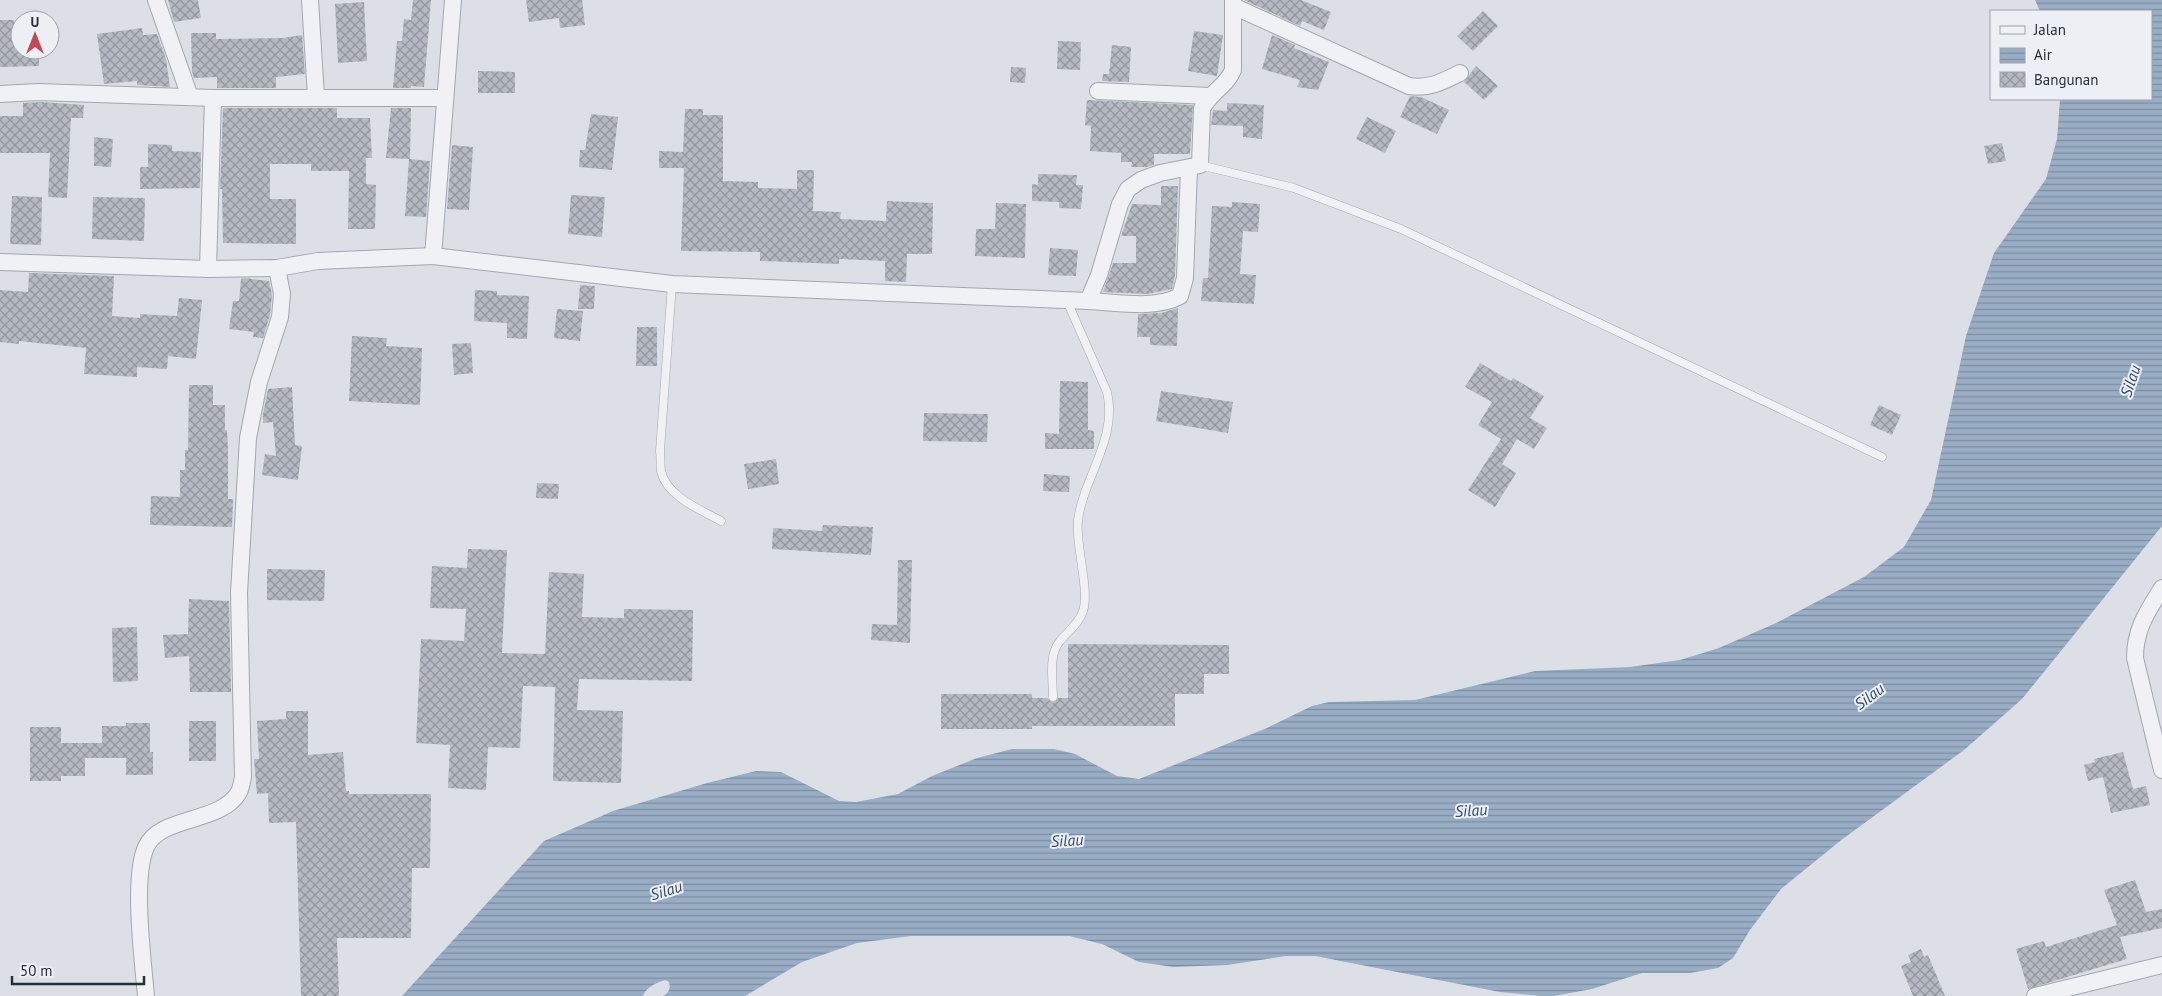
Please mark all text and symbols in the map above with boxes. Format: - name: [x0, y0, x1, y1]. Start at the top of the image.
- north arrow: [10, 10, 60, 60]
- legend: [1990, 10, 2152, 100]
- text: U: [31, 13, 39, 31]
- text: Jalan: [2033, 20, 2066, 39]
- text: Air: [2034, 45, 2052, 64]
- text: Bangunan: [2034, 70, 2098, 89]
- water label: Silau: [2115, 362, 2145, 400]
- water label: Silau: [1850, 678, 1888, 714]
- water label: Silau: [1454, 799, 1488, 821]
- water label: Silau: [1050, 829, 1084, 851]
- water label: Silau: [648, 876, 684, 904]
- scale bar: [12, 954, 145, 986]
- text: 50 m: [20, 961, 53, 980]

